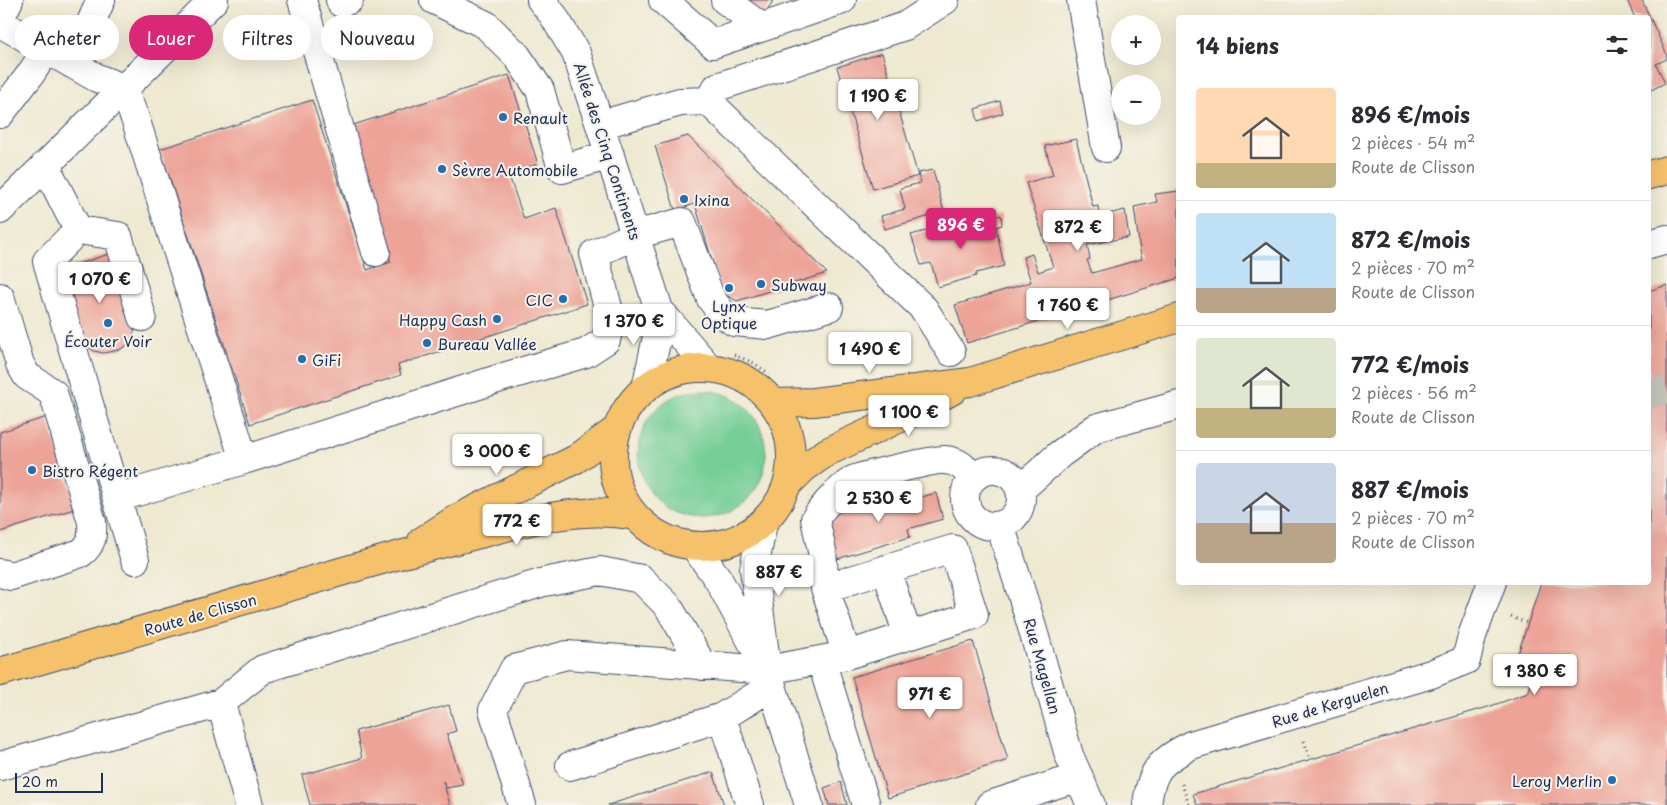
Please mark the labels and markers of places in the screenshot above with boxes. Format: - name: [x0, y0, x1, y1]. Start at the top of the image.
- pin: 1 190 €: [832, 78, 924, 121]
- place label: Renault: [513, 106, 568, 129]
- marker: Renault: [497, 111, 509, 123]
- place label: Sèvre Automobile: [452, 158, 578, 181]
- marker: Sèvre Automobile: [436, 163, 448, 175]
- place label: Ixina: [694, 188, 730, 211]
- marker: Ixina: [678, 193, 690, 205]
- pin: 896 €: [926, 208, 996, 250]
- pin: 872 €: [1043, 210, 1113, 252]
- pin: 1 070 €: [54, 262, 146, 304]
- place label: Subway: [771, 273, 827, 296]
- marker: Subway: [755, 278, 767, 290]
- marker: Lynx Optique: [723, 282, 735, 294]
- place label: CIC: [525, 288, 553, 311]
- pin: 1 760 €: [1022, 288, 1114, 330]
- marker: CIC: [557, 293, 569, 305]
- place label: Lynx Optique: [701, 294, 757, 334]
- pin: 1 370 €: [588, 304, 680, 346]
- place label: Happy Cash: [399, 308, 487, 331]
- marker: Happy Cash: [491, 313, 503, 325]
- marker: Écouter Voir: [102, 317, 114, 329]
- place label: Écouter Voir: [64, 329, 152, 352]
- place label: Bureau Vallée: [437, 332, 537, 355]
- pin: 1 490 €: [824, 332, 916, 374]
- marker: Bureau Vallée: [421, 337, 433, 349]
- place label: GiFi: [312, 348, 341, 371]
- marker: GiFi: [296, 353, 308, 365]
- pin: 1 100 €: [863, 394, 955, 437]
- pin: 3 000 €: [451, 434, 543, 476]
- place label: Bistro Régent: [42, 459, 138, 482]
- marker: Bistro Régent: [26, 464, 38, 476]
- pin: 2 530 €: [833, 480, 925, 523]
- pin: 772 €: [482, 504, 552, 546]
- pin: 887 €: [744, 554, 814, 597]
- pin: 1 380 €: [1489, 654, 1581, 696]
- pin: 971 €: [895, 676, 965, 719]
- place label: Leroy Merlin: [1512, 769, 1602, 792]
- marker: Leroy Merlin: [1606, 774, 1618, 786]

